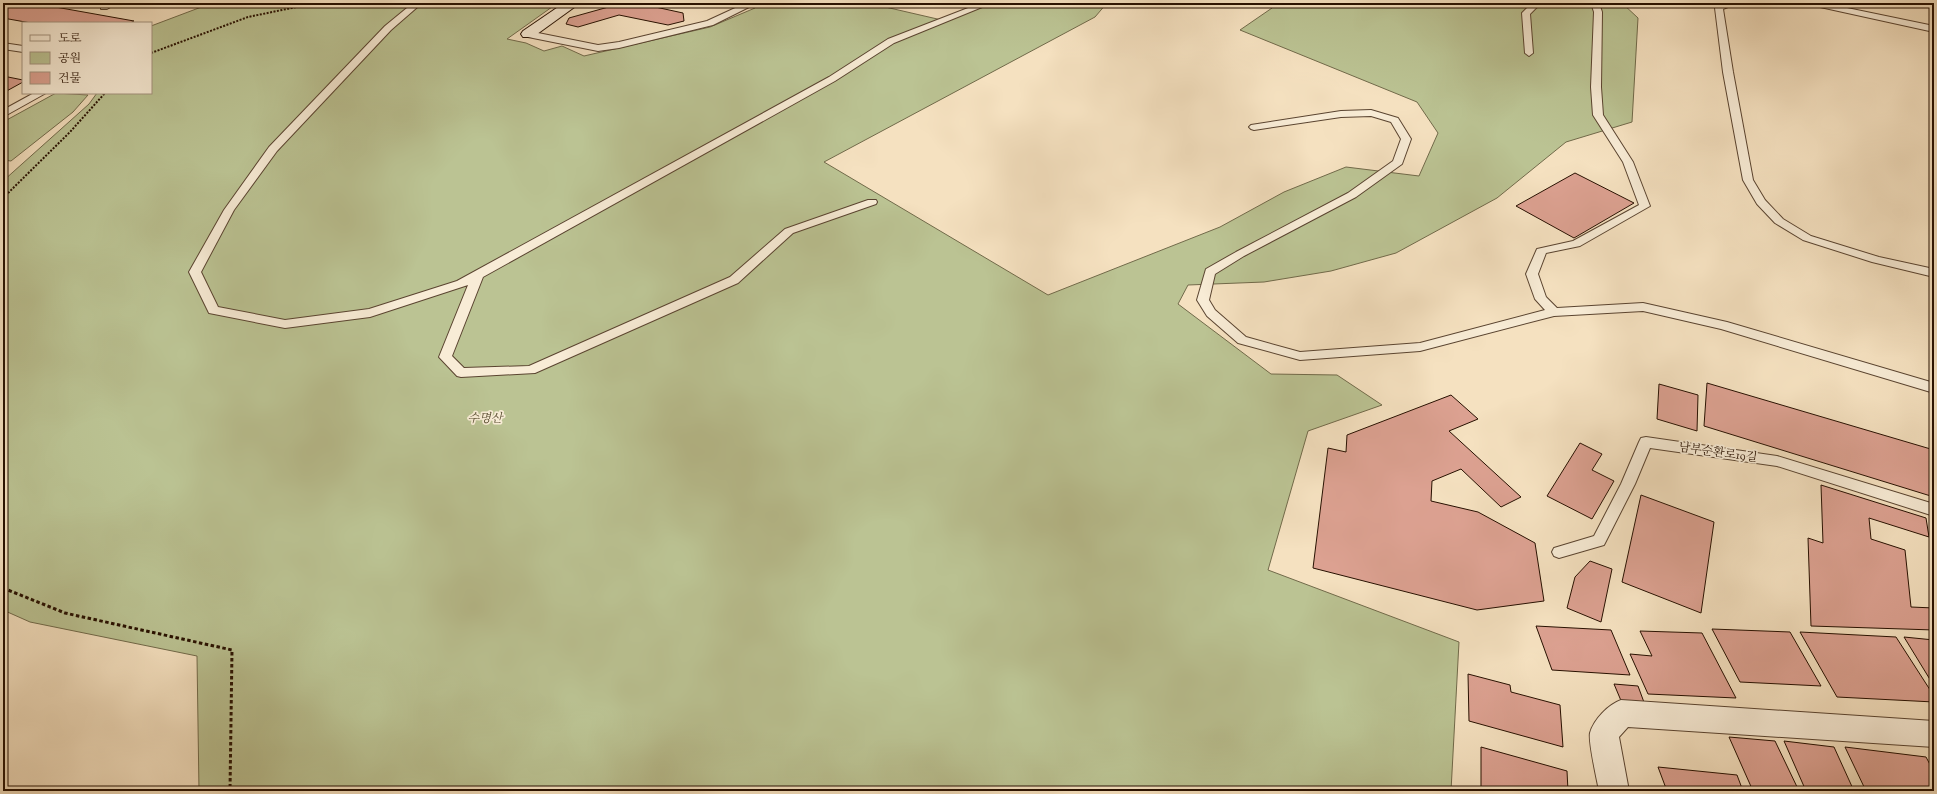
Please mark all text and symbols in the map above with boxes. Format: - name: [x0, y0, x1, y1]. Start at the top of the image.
- legend: [22, 22, 152, 94]
- text: 도로: [58, 30, 82, 48]
- text: 공원: [58, 50, 81, 68]
- text: 건물: [58, 70, 82, 88]
- park label: 수명산: [468, 410, 505, 428]
- street label: 남부순환로19길: [1677, 439, 1758, 467]

